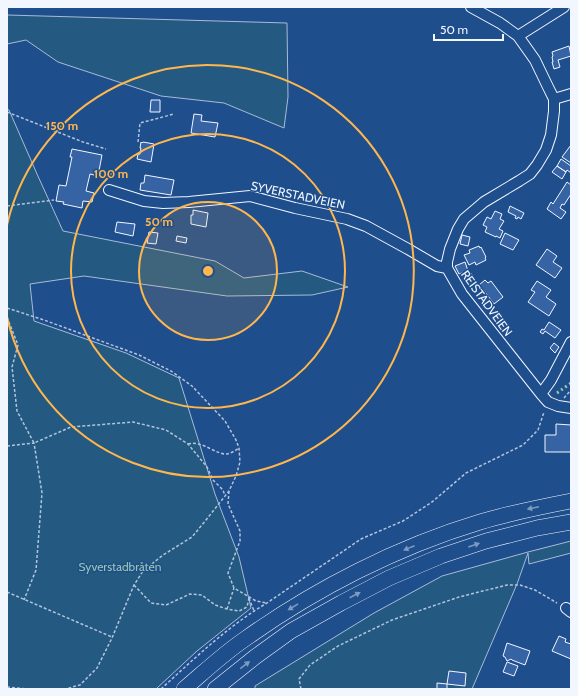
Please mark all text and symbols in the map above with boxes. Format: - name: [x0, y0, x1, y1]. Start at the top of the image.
- scale bar: [434, 16, 503, 42]
- text: 50 m: [440, 22, 468, 37]
- text: 150 m: [46, 118, 78, 133]
- text: 100 m: [94, 166, 128, 181]
- street label: SYVERSTADVEIEN: [250, 178, 346, 212]
- text: 50 m: [145, 214, 173, 229]
- centre of rings: [201, 264, 215, 278]
- street label: REISTADVEIEN: [458, 267, 516, 339]
- one-way arrow: [527, 506, 539, 512]
- one-way arrow: [469, 541, 481, 547]
- one-way arrow: [404, 545, 415, 551]
- park label: Syverstadbråten: [79, 559, 162, 574]
- one-way arrow: [349, 592, 361, 599]
- one-way arrow: [287, 603, 299, 610]
- one-way arrow: [240, 660, 251, 669]

